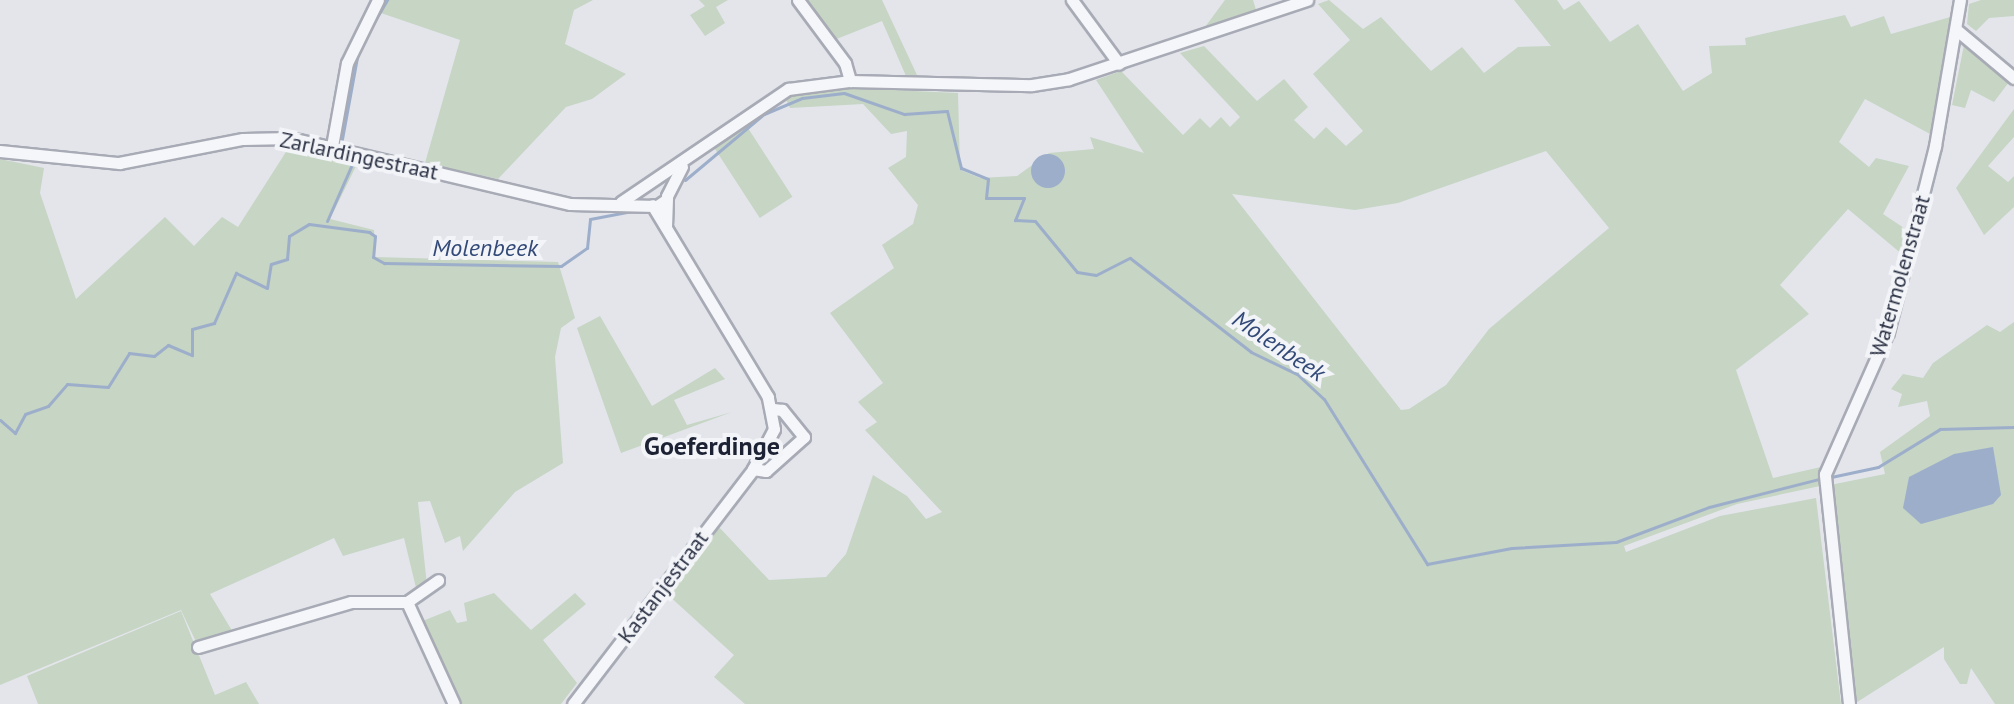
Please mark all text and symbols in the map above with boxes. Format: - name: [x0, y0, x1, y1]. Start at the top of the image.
- street label: Zarlardingestraat: [278, 126, 440, 186]
- street label: Watermolenstraat: [1864, 192, 1936, 360]
- water label: Molenbeek: [432, 234, 538, 262]
- water label: Molenbeek: [1227, 305, 1331, 387]
- district label: Goeferdinge: [644, 430, 780, 462]
- street label: Kastanjestraat: [612, 526, 714, 648]

